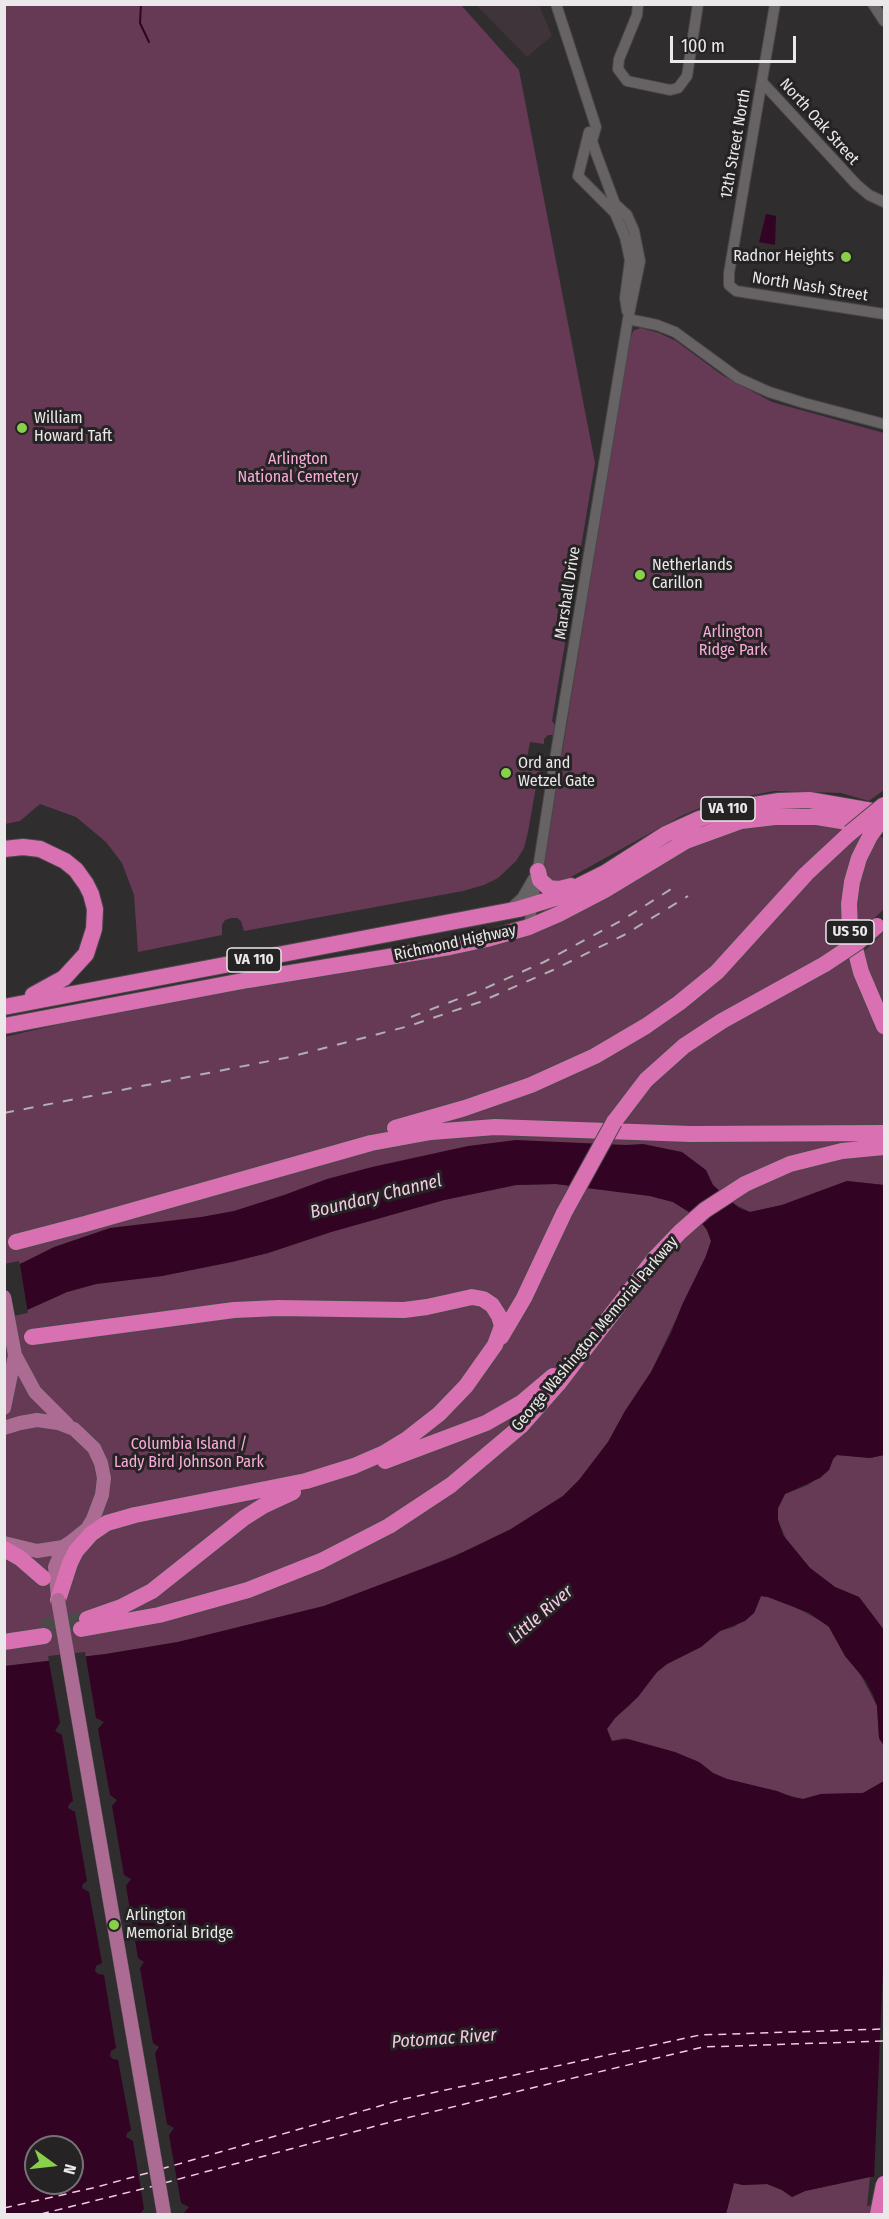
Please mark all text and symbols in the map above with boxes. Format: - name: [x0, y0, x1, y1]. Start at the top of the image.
- scale bar: [673, 24, 799, 62]
- text: 100 m: [681, 35, 725, 57]
- street label: North Oak Street: [775, 75, 863, 169]
- street label: 12th Street North: [717, 88, 755, 200]
- place label: Radnor Heights: [733, 247, 834, 267]
- marker: Radnor Heights: [839, 250, 853, 264]
- street label: North Nash Street: [751, 268, 869, 306]
- place label: William Howard Taft: [34, 409, 112, 447]
- marker: William Howard Taft: [15, 421, 29, 435]
- park label: Arlington National Cemetery: [238, 450, 358, 488]
- street label: Marshall Drive: [551, 545, 585, 641]
- place label: Netherlands Carillon: [652, 556, 733, 594]
- marker: Netherlands Carillon: [633, 568, 647, 582]
- park label: Arlington Ridge Park: [699, 623, 767, 661]
- place label: Ord and Wetzel Gate: [518, 754, 595, 792]
- marker: Ord and Wetzel Gate: [499, 766, 513, 780]
- road number: VA 110: [701, 797, 755, 821]
- road number: US 50: [826, 920, 874, 944]
- street label: Richmond Highway: [392, 921, 518, 965]
- road number: VA 110: [227, 948, 281, 972]
- water label: Boundary Channel: [308, 1170, 444, 1224]
- street label: George Washington Memorial Parkway: [508, 1233, 682, 1435]
- park label: Columbia Island / Lady Bird Johnson Park: [114, 1435, 264, 1473]
- water label: Little River: [504, 1581, 578, 1649]
- place label: Arlington Memorial Bridge: [126, 1906, 233, 1944]
- marker: Arlington Memorial Bridge: [107, 1918, 121, 1932]
- water label: Potomac River: [391, 2025, 497, 2053]
- north arrow: [24, 2135, 84, 2195]
- text: N: [60, 2162, 80, 2176]

